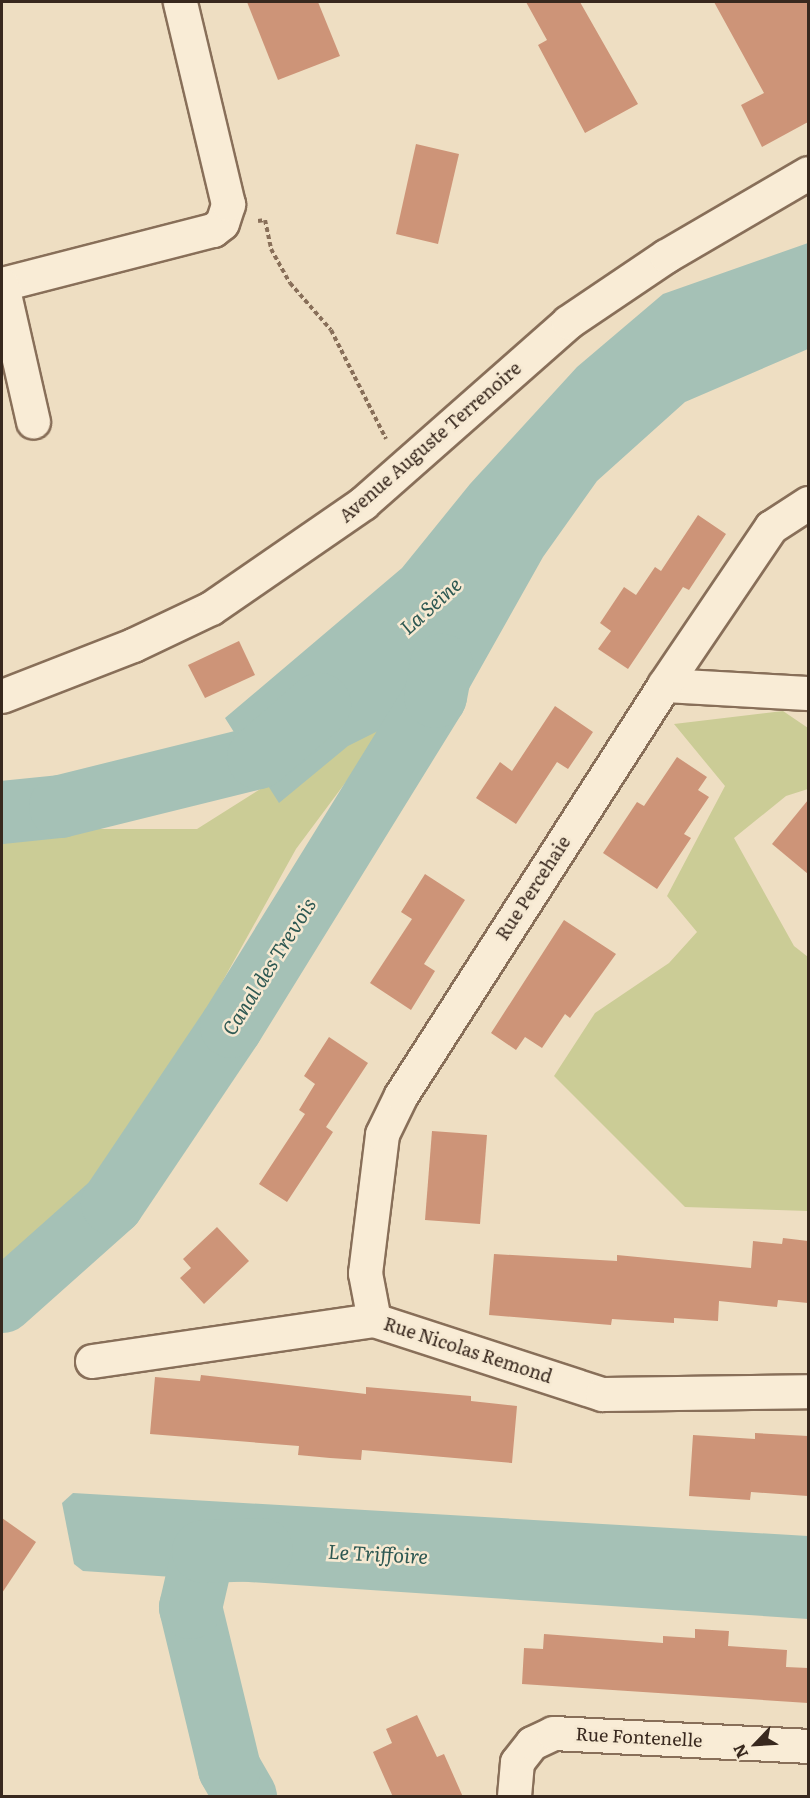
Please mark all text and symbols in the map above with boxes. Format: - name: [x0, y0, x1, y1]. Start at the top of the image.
- street label: Avenue Auguste Terrenoire: [335, 357, 525, 527]
- water label: La Seine: [395, 571, 465, 639]
- street label: Rue Percehaie: [491, 832, 575, 944]
- water label: Canal des Trevois: [216, 893, 320, 1039]
- street label: Rue Nicolas Remond: [381, 1313, 555, 1387]
- water label: Le Triffoire: [327, 1538, 429, 1568]
- north arrow: [726, 1714, 786, 1774]
- street label: Rue Fontenelle: [575, 1723, 703, 1751]
- text: N: [726, 1740, 753, 1763]

